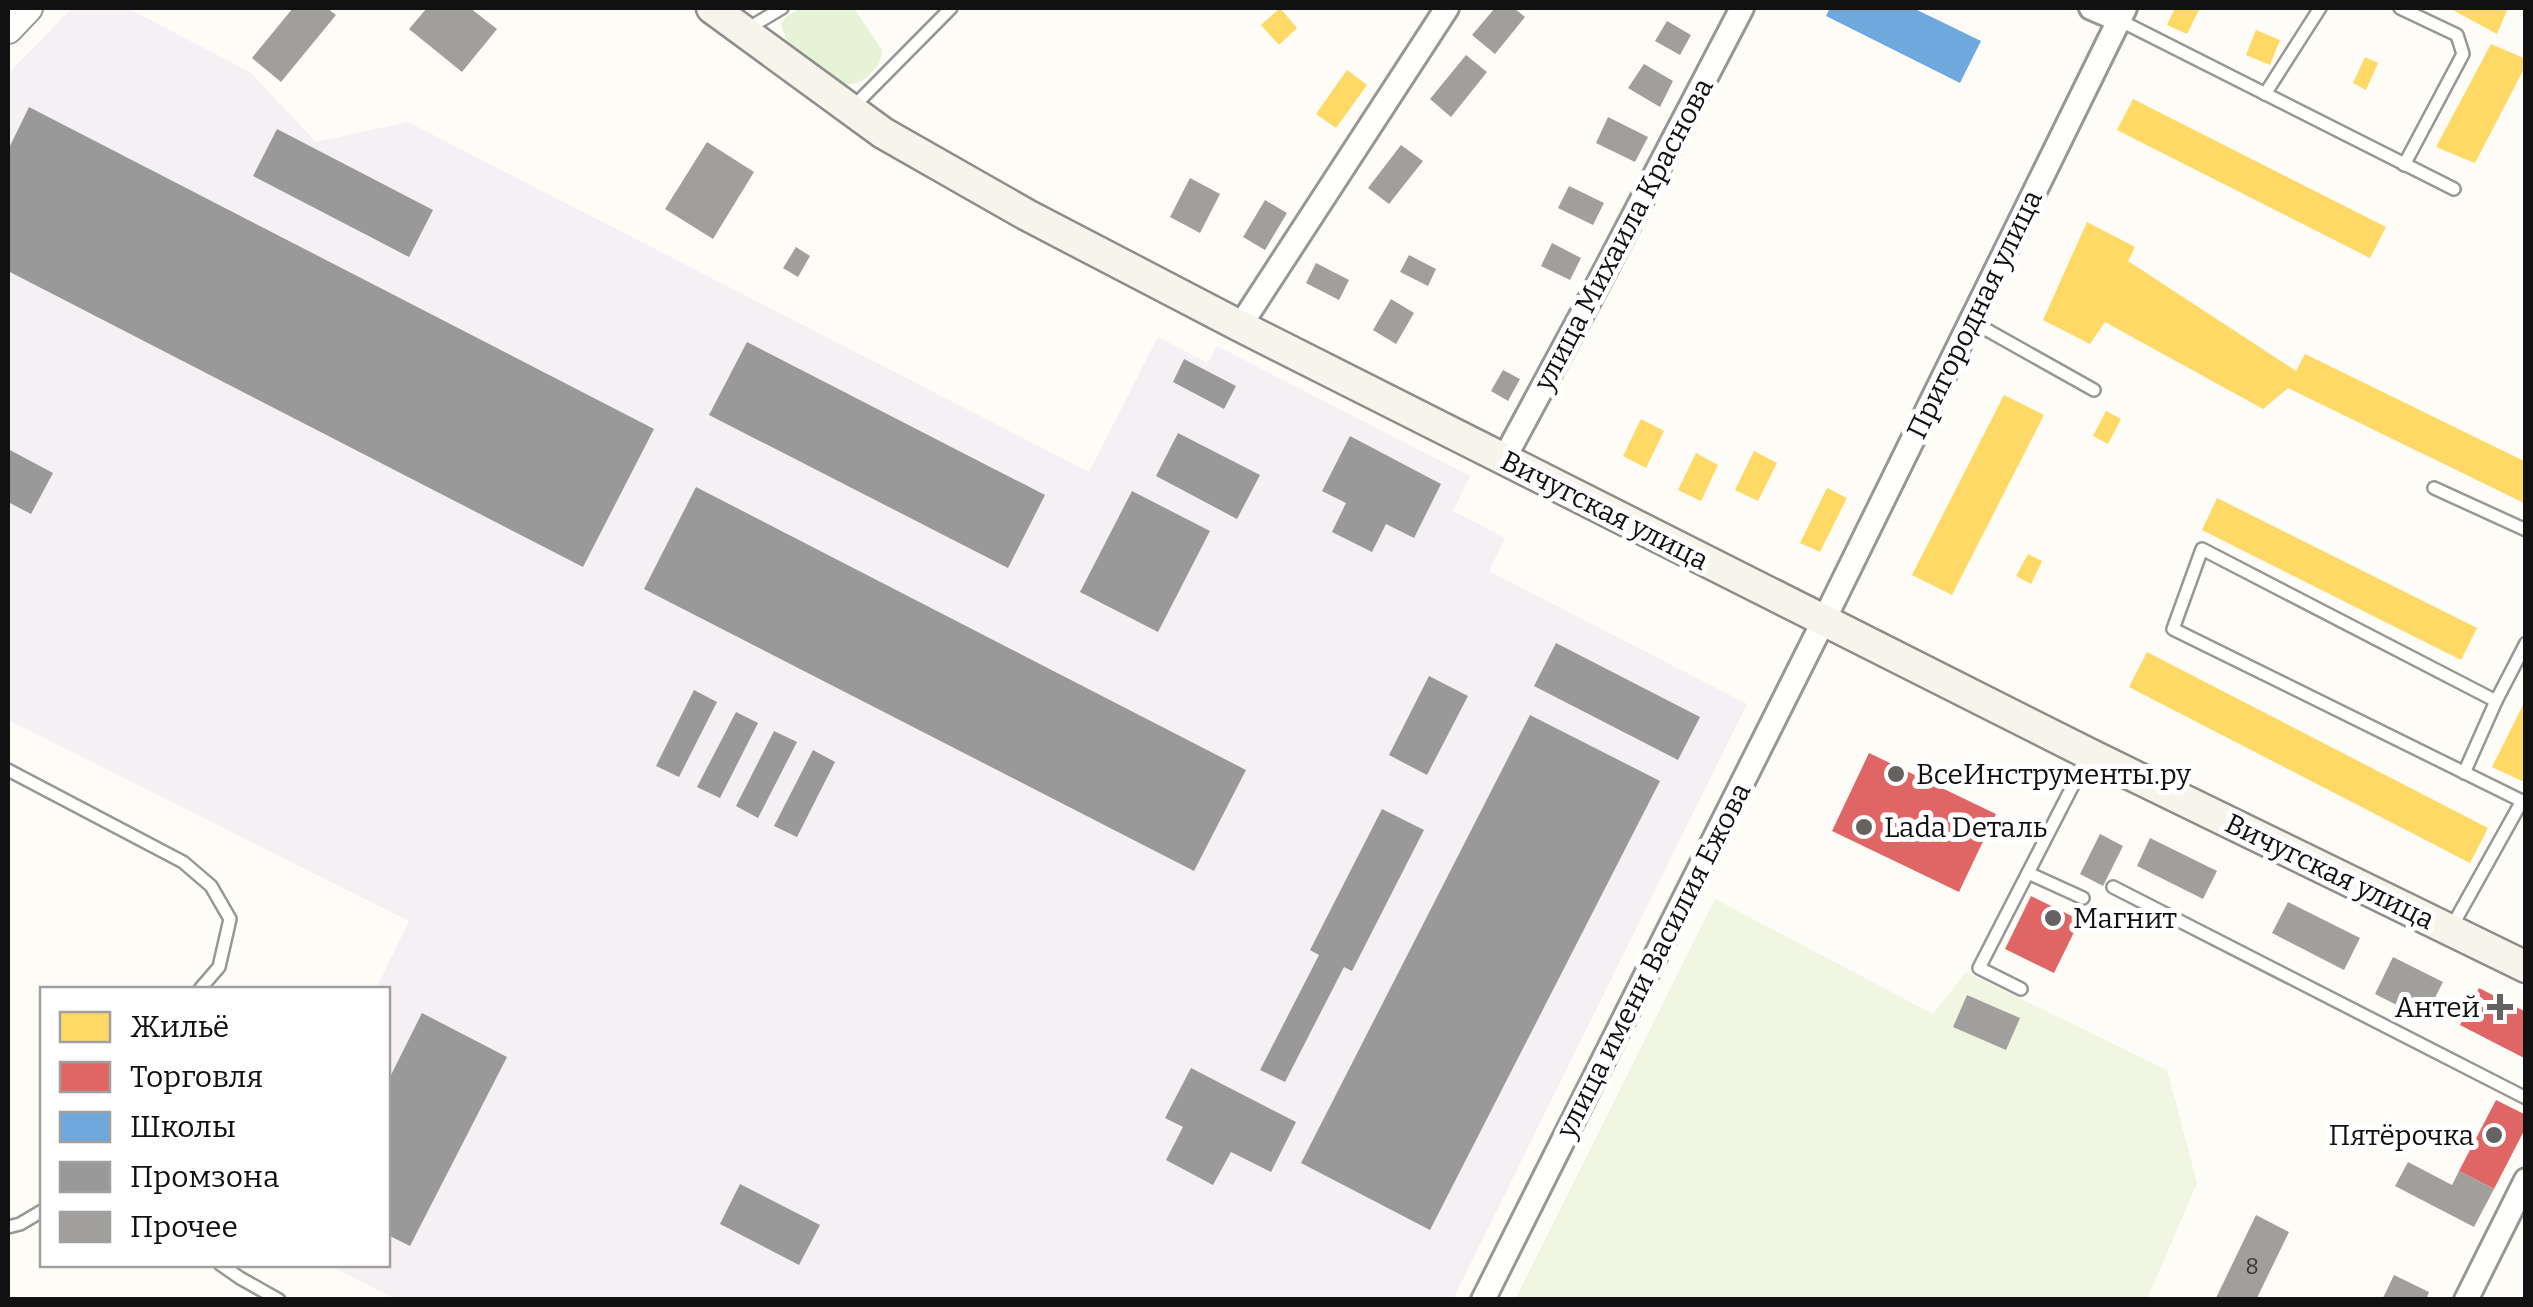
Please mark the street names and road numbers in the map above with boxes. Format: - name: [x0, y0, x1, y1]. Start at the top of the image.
- street label: улица Михаила Краснова: [1526, 72, 1720, 397]
- street label: Пригородная улица: [1900, 184, 2049, 444]
- street label: Вичугская улица: [1496, 444, 1714, 577]
- street label: улица имени Василия Ежова: [1549, 777, 1758, 1144]
- street label: Вичугская улица: [2220, 807, 2440, 936]

